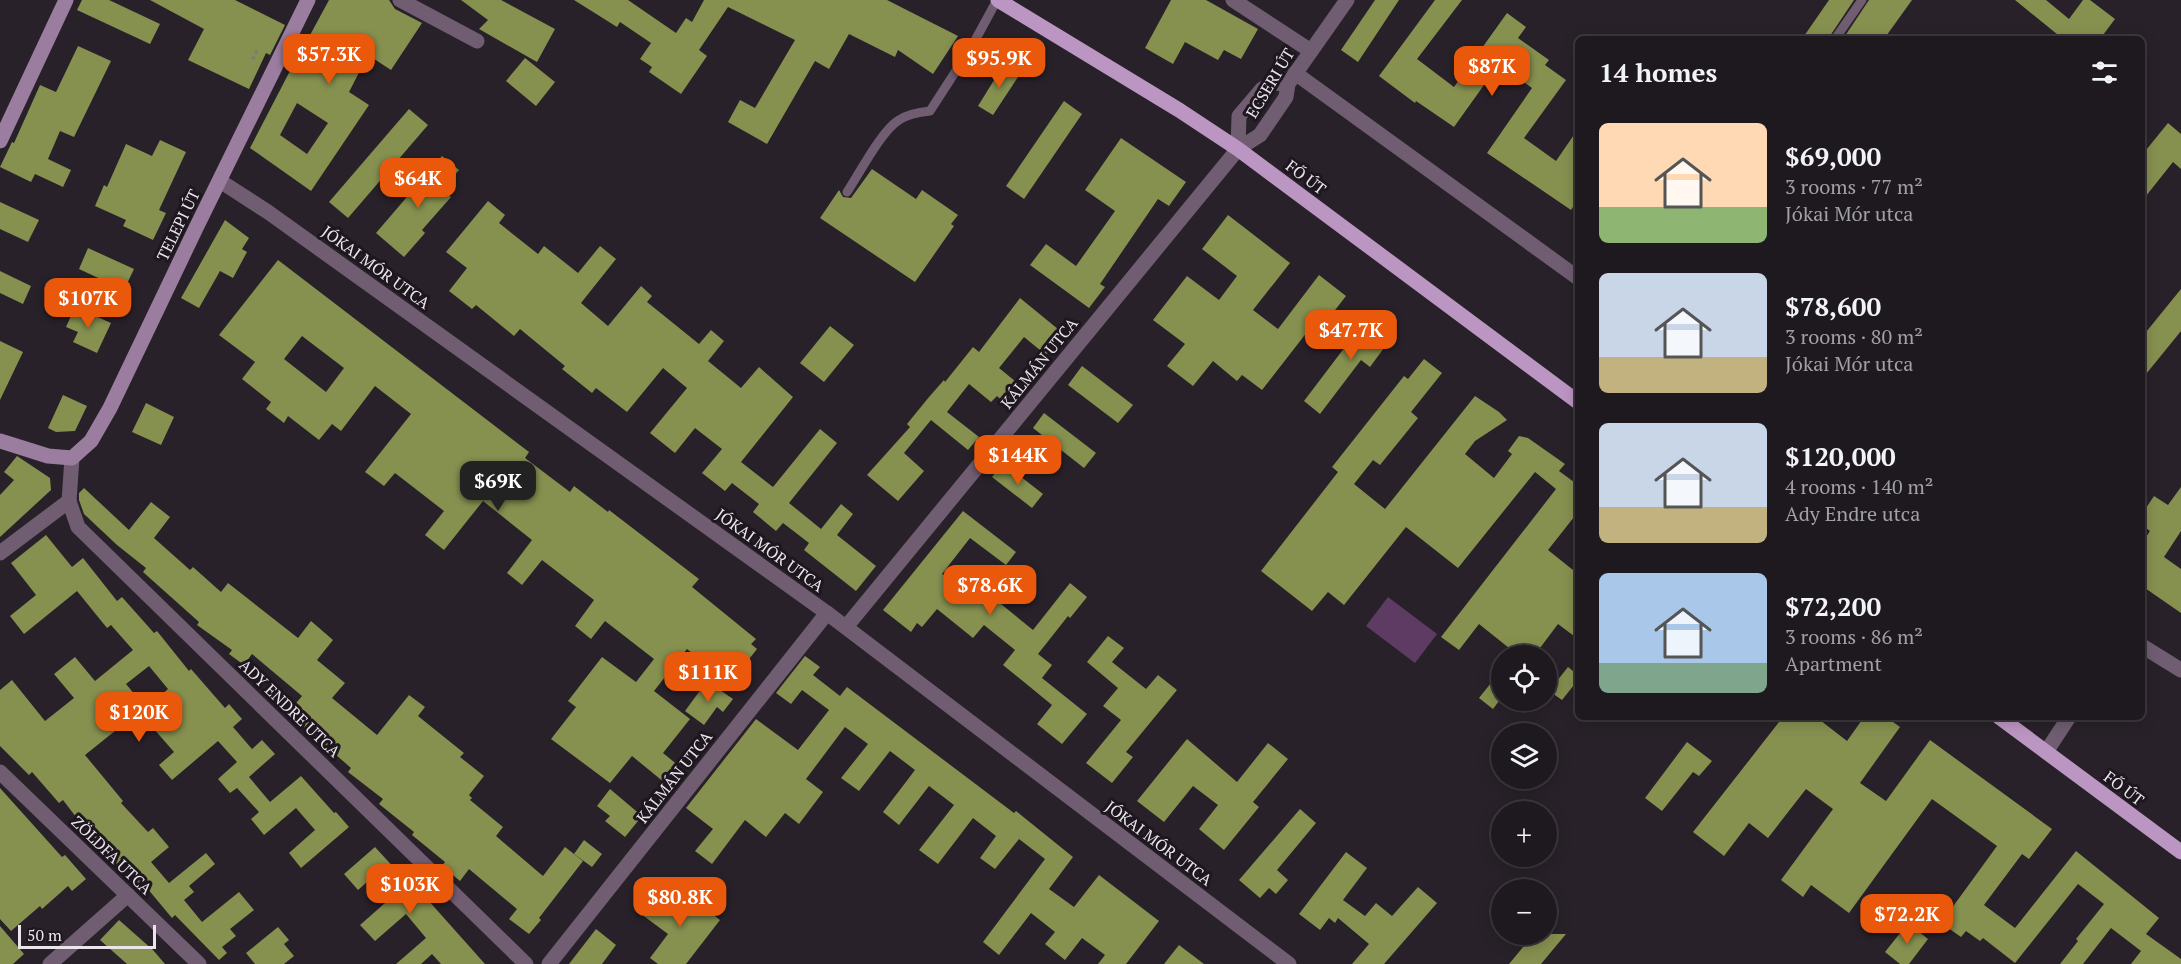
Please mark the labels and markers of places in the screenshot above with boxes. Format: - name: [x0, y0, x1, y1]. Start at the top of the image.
- pin: $57.3K: [280, 34, 378, 85]
- pin: $95.9K: [950, 38, 1048, 89]
- pin: $87K: [1456, 46, 1528, 97]
- pin: $64K: [382, 158, 454, 209]
- pin: $107K: [46, 278, 130, 329]
- pin: $47.7K: [1302, 310, 1400, 361]
- pin: $144K: [976, 435, 1060, 486]
- pin: $69K: [462, 461, 534, 512]
- pin: $78.6K: [941, 565, 1039, 616]
- pin: $111K: [666, 652, 750, 703]
- pin: $120K: [97, 692, 181, 743]
- pin: $103K: [368, 864, 452, 915]
- pin: $80.8K: [631, 877, 729, 928]
- pin: $72.2K: [1858, 894, 1956, 945]

